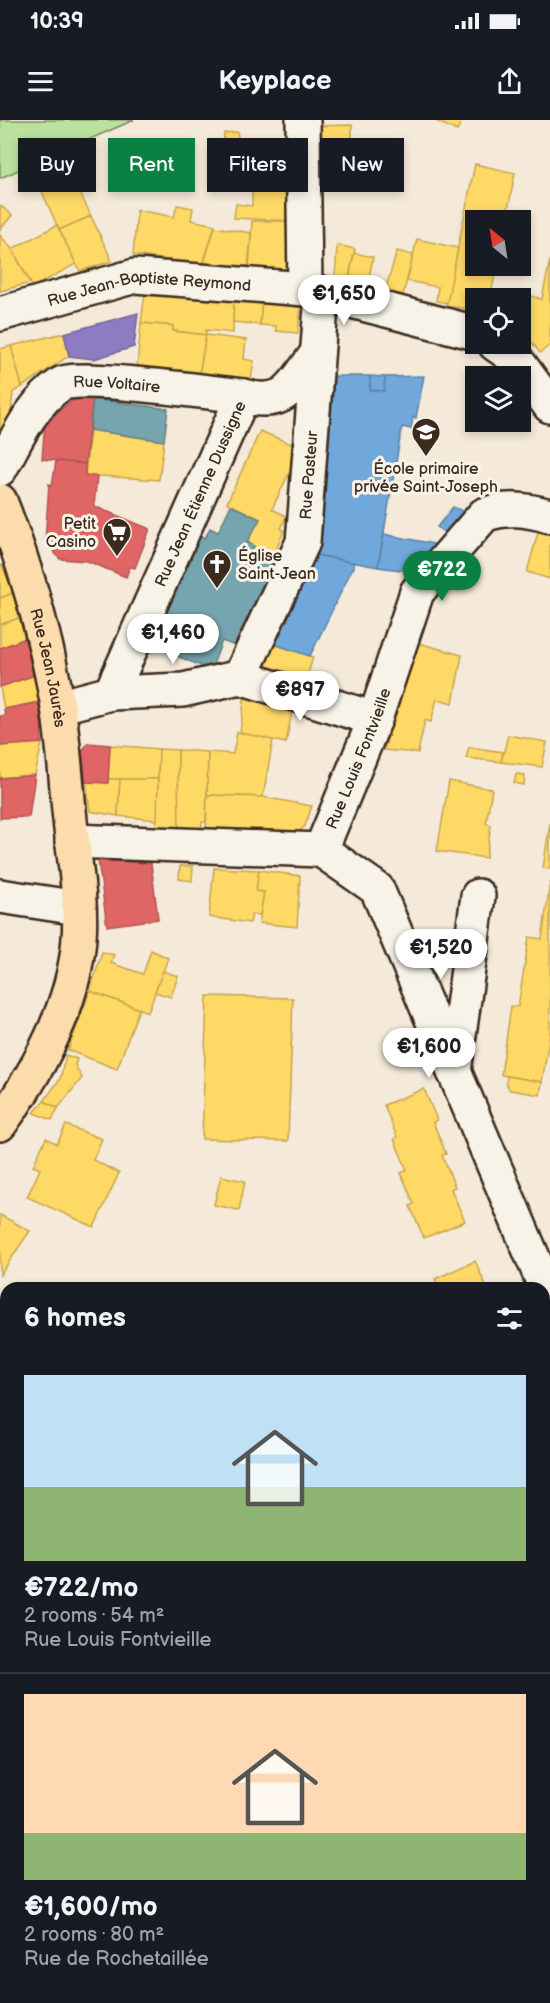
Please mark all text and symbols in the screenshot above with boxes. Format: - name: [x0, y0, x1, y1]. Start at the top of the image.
- text: 10:39: [30, 8, 84, 35]
- icon: menu: [24, 65, 57, 98]
- text: Keyplace: [218, 65, 332, 97]
- icon: share: [493, 65, 526, 98]
- chip: Buy: [18, 138, 96, 192]
- chip: Rent: [108, 138, 195, 192]
- chip: Filters: [207, 138, 308, 192]
- chip: New: [320, 138, 404, 192]
- north arrow: [465, 210, 531, 276]
- map controls: [465, 210, 531, 432]
- street label: Rue Jean-Baptiste Reymond: [45, 267, 252, 311]
- pin: €1,650: [295, 275, 393, 326]
- text: €1,650: [312, 282, 376, 306]
- button: locate: [465, 288, 531, 354]
- button: layers: [465, 366, 531, 432]
- street label: Rue Voltaire: [73, 373, 162, 397]
- street label: Rue Jean Étienne Dussigne: [151, 398, 251, 590]
- school or university icon: École primaire privée Saint-Joseph: [410, 416, 442, 458]
- street label: Rue Pasteur: [297, 430, 323, 520]
- place label: École primaire privée Saint-Joseph: [354, 458, 498, 497]
- place label: Petit Casino: [46, 515, 96, 552]
- supermarket icon: Petit Casino: [101, 516, 133, 558]
- place label: Église Saint-Jean: [238, 545, 316, 584]
- church icon: Église Saint-Jean: [201, 548, 233, 590]
- pin: €722: [406, 551, 478, 602]
- text: €722: [417, 558, 467, 582]
- street label: Rue Jean Jaurès: [25, 606, 69, 729]
- pin: €1,460: [124, 614, 222, 665]
- text: €1,460: [141, 621, 205, 645]
- pin: €897: [264, 671, 336, 722]
- text: €897: [275, 678, 325, 702]
- street label: Rue Louis Fontvieille: [323, 685, 396, 832]
- pin: €1,520: [392, 929, 490, 980]
- text: €1,520: [409, 936, 473, 960]
- pin: €1,600: [380, 1028, 478, 1079]
- text: €1,600: [397, 1035, 461, 1059]
- icon: filters: [493, 1302, 526, 1335]
- text: 6 homes: [24, 1303, 126, 1334]
- icon: home: [221, 1414, 329, 1522]
- text: €722/mo: [24, 1573, 138, 1604]
- text: 2 rooms · 54 m²: [24, 1604, 164, 1628]
- text: Rue Louis Fontvieille: [24, 1628, 211, 1652]
- icon: home: [221, 1733, 329, 1841]
- text: €1,600/mo: [24, 1892, 158, 1923]
- text: 2 rooms · 80 m²: [24, 1923, 164, 1947]
- text: Rue de Rochetaillée: [24, 1947, 209, 1971]

